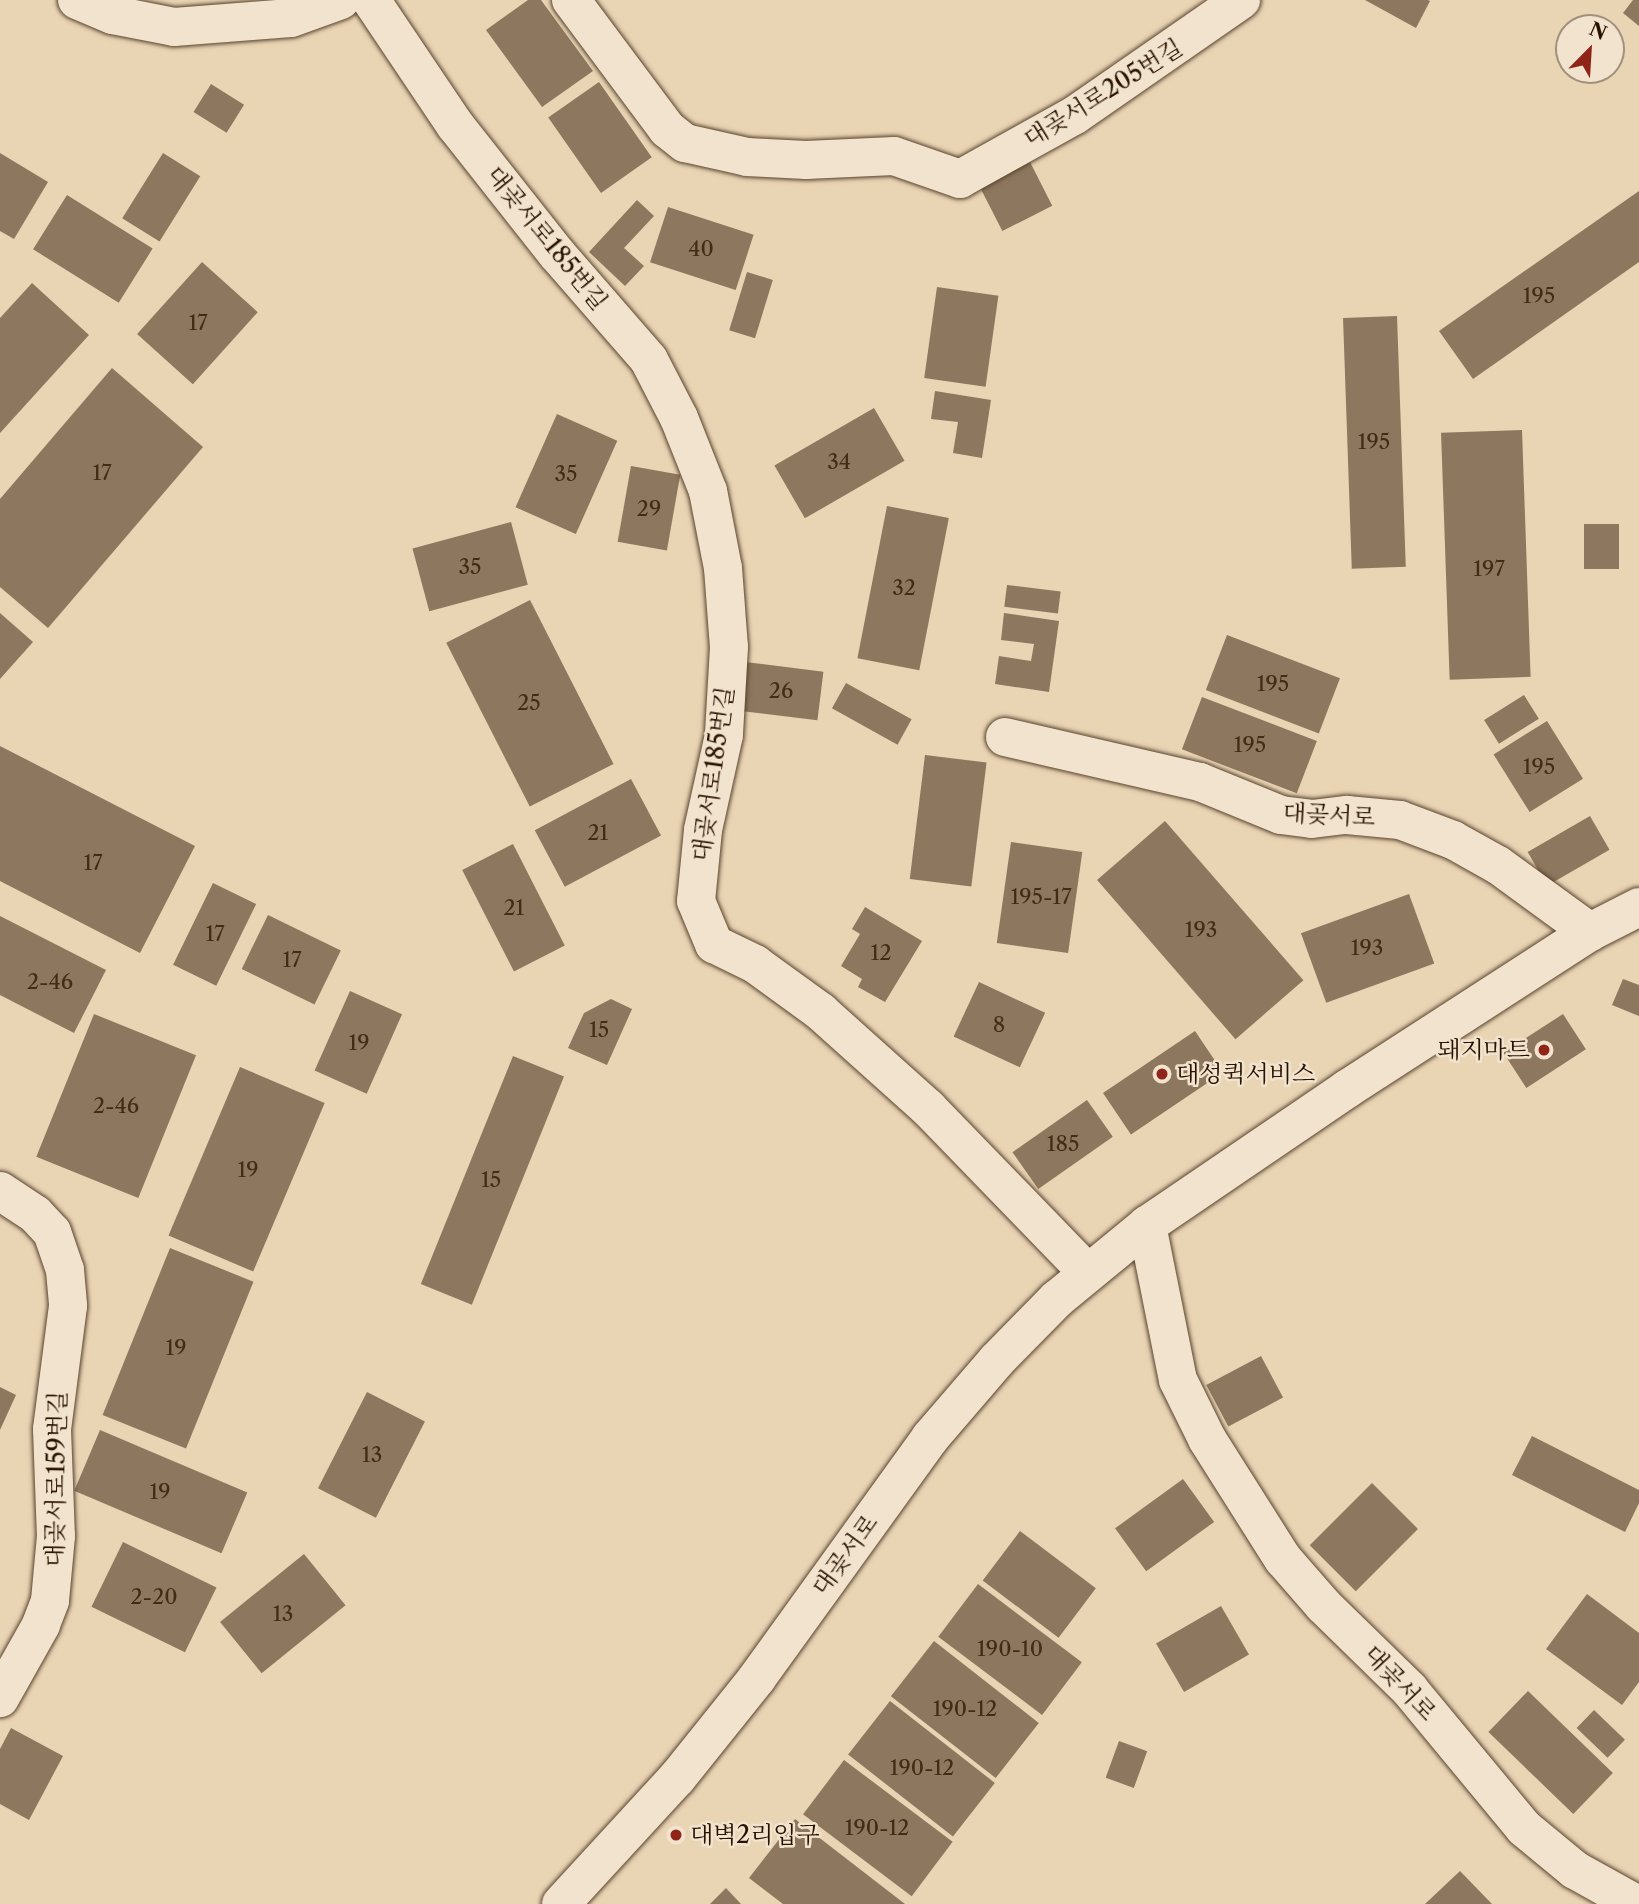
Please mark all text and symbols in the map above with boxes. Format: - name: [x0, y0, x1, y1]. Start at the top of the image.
- north arrow: [1555, 14, 1625, 84]
- text: N: [1586, 17, 1610, 45]
- street label: 대곶서로205번길: [1019, 33, 1187, 153]
- street label: 대곶서로185번길: [480, 160, 614, 316]
- house number: 40: [688, 236, 714, 262]
- house number: 195: [1523, 283, 1555, 309]
- house number: 17: [188, 310, 208, 336]
- house number: 195: [1358, 429, 1390, 455]
- house number: 34: [827, 449, 851, 475]
- house number: 17: [92, 460, 112, 486]
- house number: 35: [555, 461, 577, 487]
- house number: 29: [637, 496, 661, 522]
- house number: 35: [459, 554, 481, 580]
- house number: 197: [1473, 556, 1505, 582]
- house number: 32: [892, 575, 916, 601]
- house number: 195: [1257, 671, 1289, 697]
- house number: 26: [769, 678, 793, 704]
- street label: 대곶서로185번길: [686, 685, 740, 863]
- house number: 25: [517, 690, 541, 716]
- house number: 195: [1234, 732, 1266, 758]
- house number: 195: [1523, 754, 1555, 780]
- street label: 대곶서로: [1282, 798, 1376, 832]
- house number: 21: [588, 820, 608, 846]
- house number: 17: [83, 850, 103, 876]
- house number: 195-17: [1010, 884, 1072, 910]
- house number: 21: [504, 895, 524, 921]
- house number: 193: [1185, 917, 1217, 943]
- house number: 17: [205, 921, 225, 947]
- house number: 193: [1351, 935, 1383, 961]
- house number: 12: [871, 940, 891, 966]
- house number: 17: [282, 947, 302, 973]
- house number: 2-46: [27, 969, 73, 995]
- house number: 8: [993, 1012, 1005, 1038]
- house number: 15: [589, 1017, 609, 1043]
- house number: 19: [348, 1030, 370, 1056]
- place label: 돼지마트: [1437, 1036, 1530, 1064]
- marker: 돼지마트: [1536, 1042, 1552, 1058]
- place label: 대성퀵서비스: [1176, 1060, 1315, 1088]
- marker: 대성퀵서비스: [1154, 1066, 1170, 1082]
- house number: 2-46: [93, 1093, 139, 1119]
- house number: 185: [1047, 1131, 1079, 1157]
- house number: 19: [237, 1157, 259, 1183]
- house number: 15: [481, 1167, 501, 1193]
- house number: 19: [165, 1335, 187, 1361]
- street label: 대곶서로159번길: [40, 1391, 72, 1567]
- house number: 13: [362, 1442, 382, 1468]
- house number: 19: [149, 1479, 171, 1505]
- street label: 대곶서로: [806, 1509, 884, 1601]
- house number: 2-20: [130, 1584, 178, 1610]
- house number: 13: [273, 1601, 293, 1627]
- house number: 190-10: [977, 1636, 1043, 1662]
- street label: 대곶서로: [1358, 1639, 1442, 1727]
- house number: 190-12: [933, 1696, 997, 1722]
- house number: 190-12: [890, 1755, 954, 1781]
- house number: 190-12: [845, 1815, 909, 1841]
- place label: 대벽2리입구: [690, 1821, 820, 1849]
- marker: 대벽2리입구: [668, 1827, 684, 1843]

